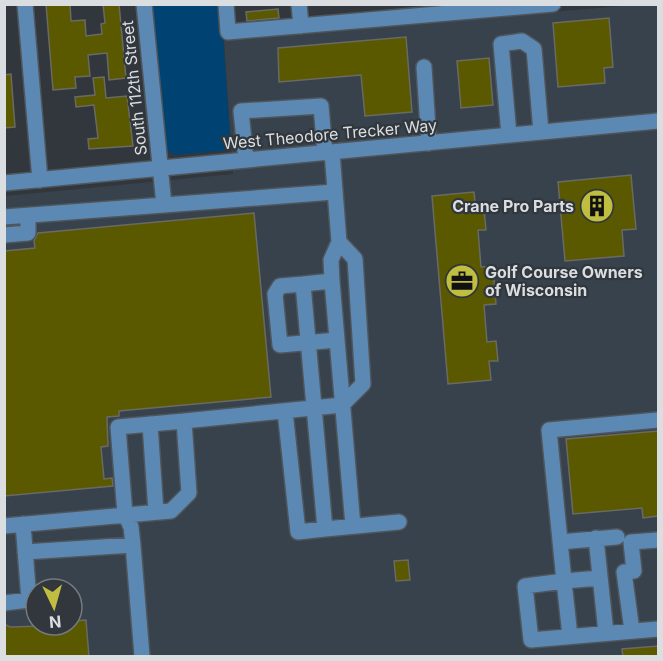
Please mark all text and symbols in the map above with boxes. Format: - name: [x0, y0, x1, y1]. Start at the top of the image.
- street label: South 112th Street: [117, 20, 151, 156]
- street label: West Theodore Trecker Way: [222, 115, 438, 153]
- building icon: Crane Pro Parts: [579, 188, 615, 224]
- place label: Crane Pro Parts: [452, 196, 574, 216]
- place label: Golf Course Owners of Wisconsin: [485, 262, 643, 300]
- office icon: Golf Course Owners of Wisconsin: [444, 263, 480, 299]
- north arrow: [24, 577, 84, 637]
- text: N: [48, 611, 62, 632]

